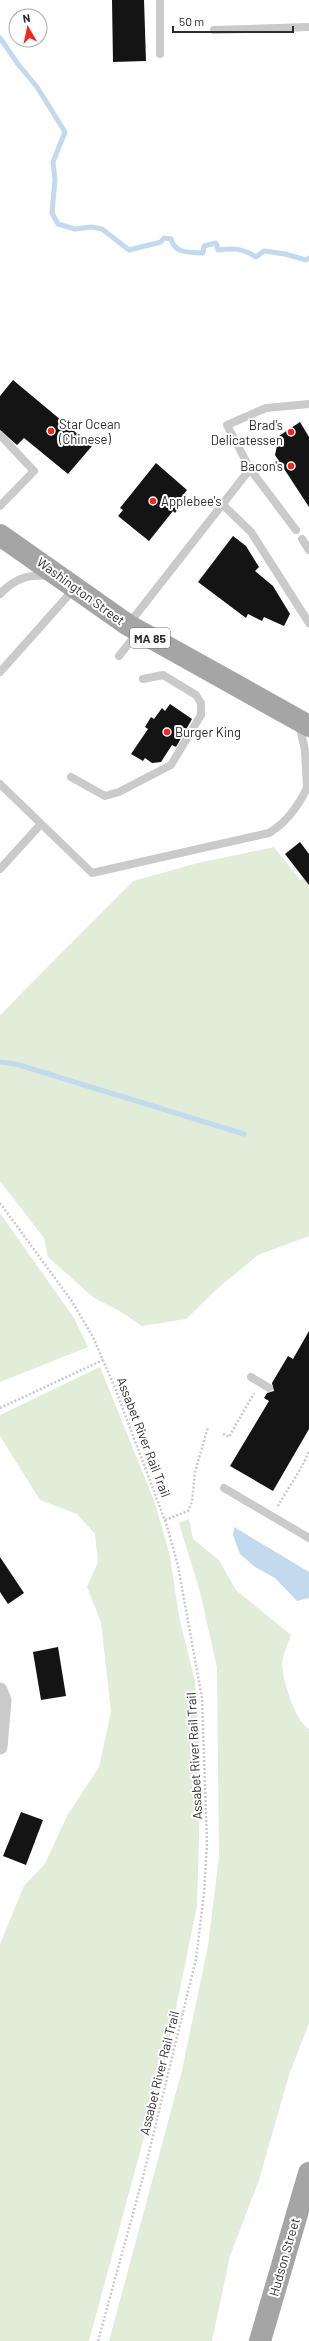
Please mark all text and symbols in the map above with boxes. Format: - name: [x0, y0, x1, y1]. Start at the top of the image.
- north arrow: [8, 8, 48, 48]
- scale bar: [173, 8, 293, 34]
- text: N: [22, 11, 31, 25]
- text: 50 m: [179, 14, 204, 28]
- place label: Star Ocean (Chinese): [58, 416, 121, 447]
- place label: Brad's Delicatessen: [211, 417, 283, 448]
- marker: Star Ocean (Chinese): [46, 426, 56, 436]
- marker: Brad's Delicatessen: [286, 427, 296, 437]
- place label: Bacon's: [240, 458, 283, 474]
- marker: Bacon's: [286, 461, 296, 471]
- place label: Applebee's: [161, 493, 221, 509]
- marker: Applebee's: [148, 496, 158, 506]
- street label: Washington Street: [34, 554, 128, 628]
- road number: MA 85: [130, 628, 170, 648]
- place label: Burger King: [175, 724, 241, 740]
- marker: Burger King: [162, 727, 172, 737]
- street label: Assabet River Rail Trail: [114, 1375, 174, 1499]
- street label: Assabet River Rail Trail: [183, 1692, 205, 1820]
- street label: Assabet River Rail Trail: [136, 2009, 182, 2137]
- street label: Hudson Street: [265, 2216, 303, 2298]

